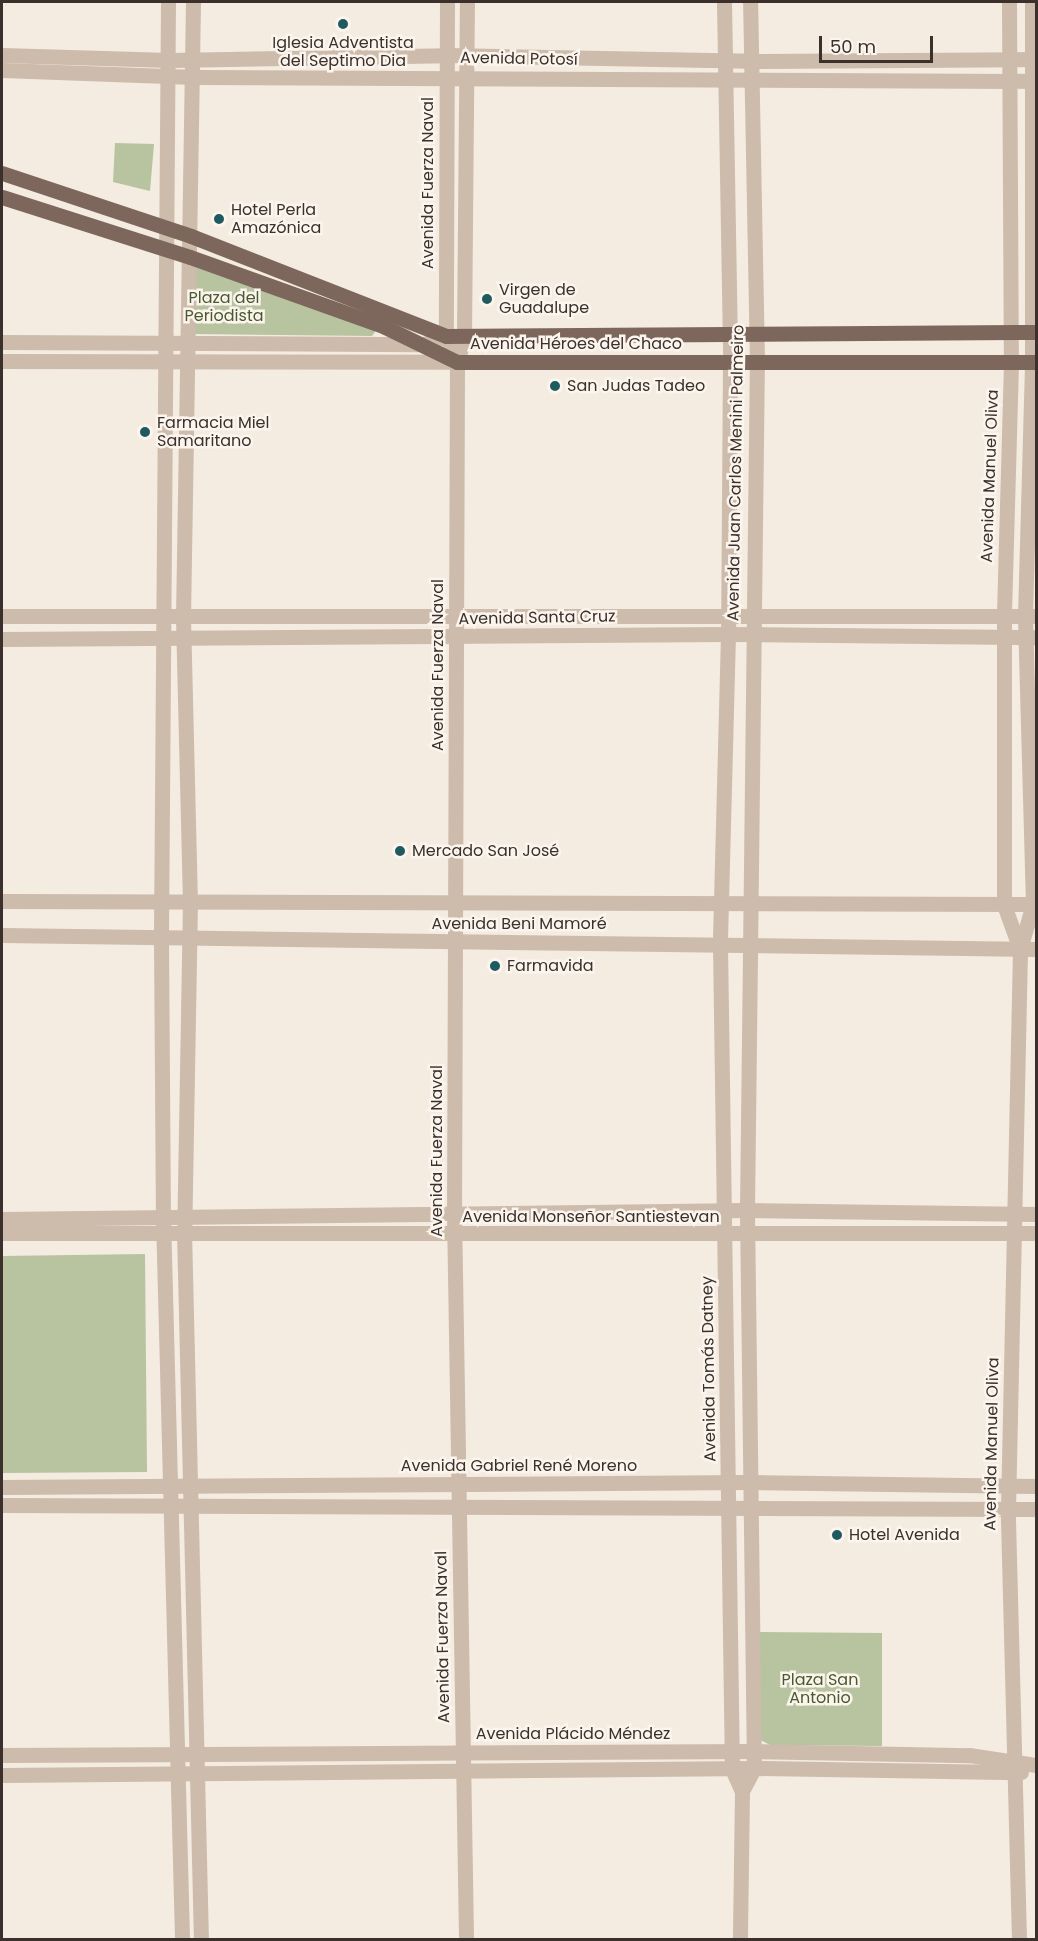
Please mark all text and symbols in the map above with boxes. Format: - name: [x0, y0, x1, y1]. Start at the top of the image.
- marker: Iglesia Adventista del Septimo Dia: [336, 17, 350, 31]
- scale bar: [822, 24, 936, 62]
- place label: Iglesia Adventista del Septimo Dia: [272, 33, 414, 71]
- text: 50 m: [830, 34, 876, 59]
- street label: Avenida Potosí: [460, 48, 578, 70]
- street label: Avenida Fuerza Naval: [418, 97, 438, 269]
- place label: Hotel Perla Amazónica: [231, 200, 321, 238]
- marker: Hotel Perla Amazónica: [212, 212, 226, 226]
- place label: Virgen de Guadalupe: [499, 280, 589, 318]
- park label: Plaza del Periodista: [184, 288, 264, 326]
- marker: Virgen de Guadalupe: [480, 292, 494, 306]
- street label: Avenida Juan Carlos Menini Palmeiro: [724, 325, 748, 621]
- street label: Avenida Héroes del Chaco: [470, 334, 682, 354]
- place label: San Judas Tadeo: [567, 376, 705, 396]
- marker: San Judas Tadeo: [548, 379, 562, 393]
- street label: Avenida Manuel Oliva: [977, 389, 1003, 563]
- place label: Farmacia Miel Samaritano: [157, 413, 269, 451]
- marker: Farmacia Miel Samaritano: [138, 425, 152, 439]
- street label: Avenida Fuerza Naval: [428, 579, 448, 751]
- street label: Avenida Santa Cruz: [458, 607, 616, 629]
- place label: Mercado San José: [412, 841, 559, 861]
- marker: Mercado San José: [393, 844, 407, 858]
- street label: Avenida Beni Mamoré: [431, 914, 607, 934]
- place label: Farmavida: [507, 956, 594, 976]
- marker: Farmavida: [488, 959, 502, 973]
- street label: Avenida Fuerza Naval: [427, 1065, 447, 1237]
- street label: Avenida Monseñor Santiestevan: [462, 1207, 720, 1227]
- street label: Avenida Tomás Datney: [698, 1276, 720, 1462]
- street label: Avenida Manuel Oliva: [981, 1357, 1003, 1531]
- street label: Avenida Gabriel René Moreno: [401, 1456, 637, 1476]
- place label: Hotel Avenida: [849, 1525, 960, 1545]
- marker: Hotel Avenida: [830, 1528, 844, 1542]
- street label: Avenida Fuerza Naval: [432, 1551, 454, 1723]
- park label: Plaza San Antonio: [782, 1670, 858, 1708]
- street label: Avenida Plácido Méndez: [476, 1724, 670, 1744]

